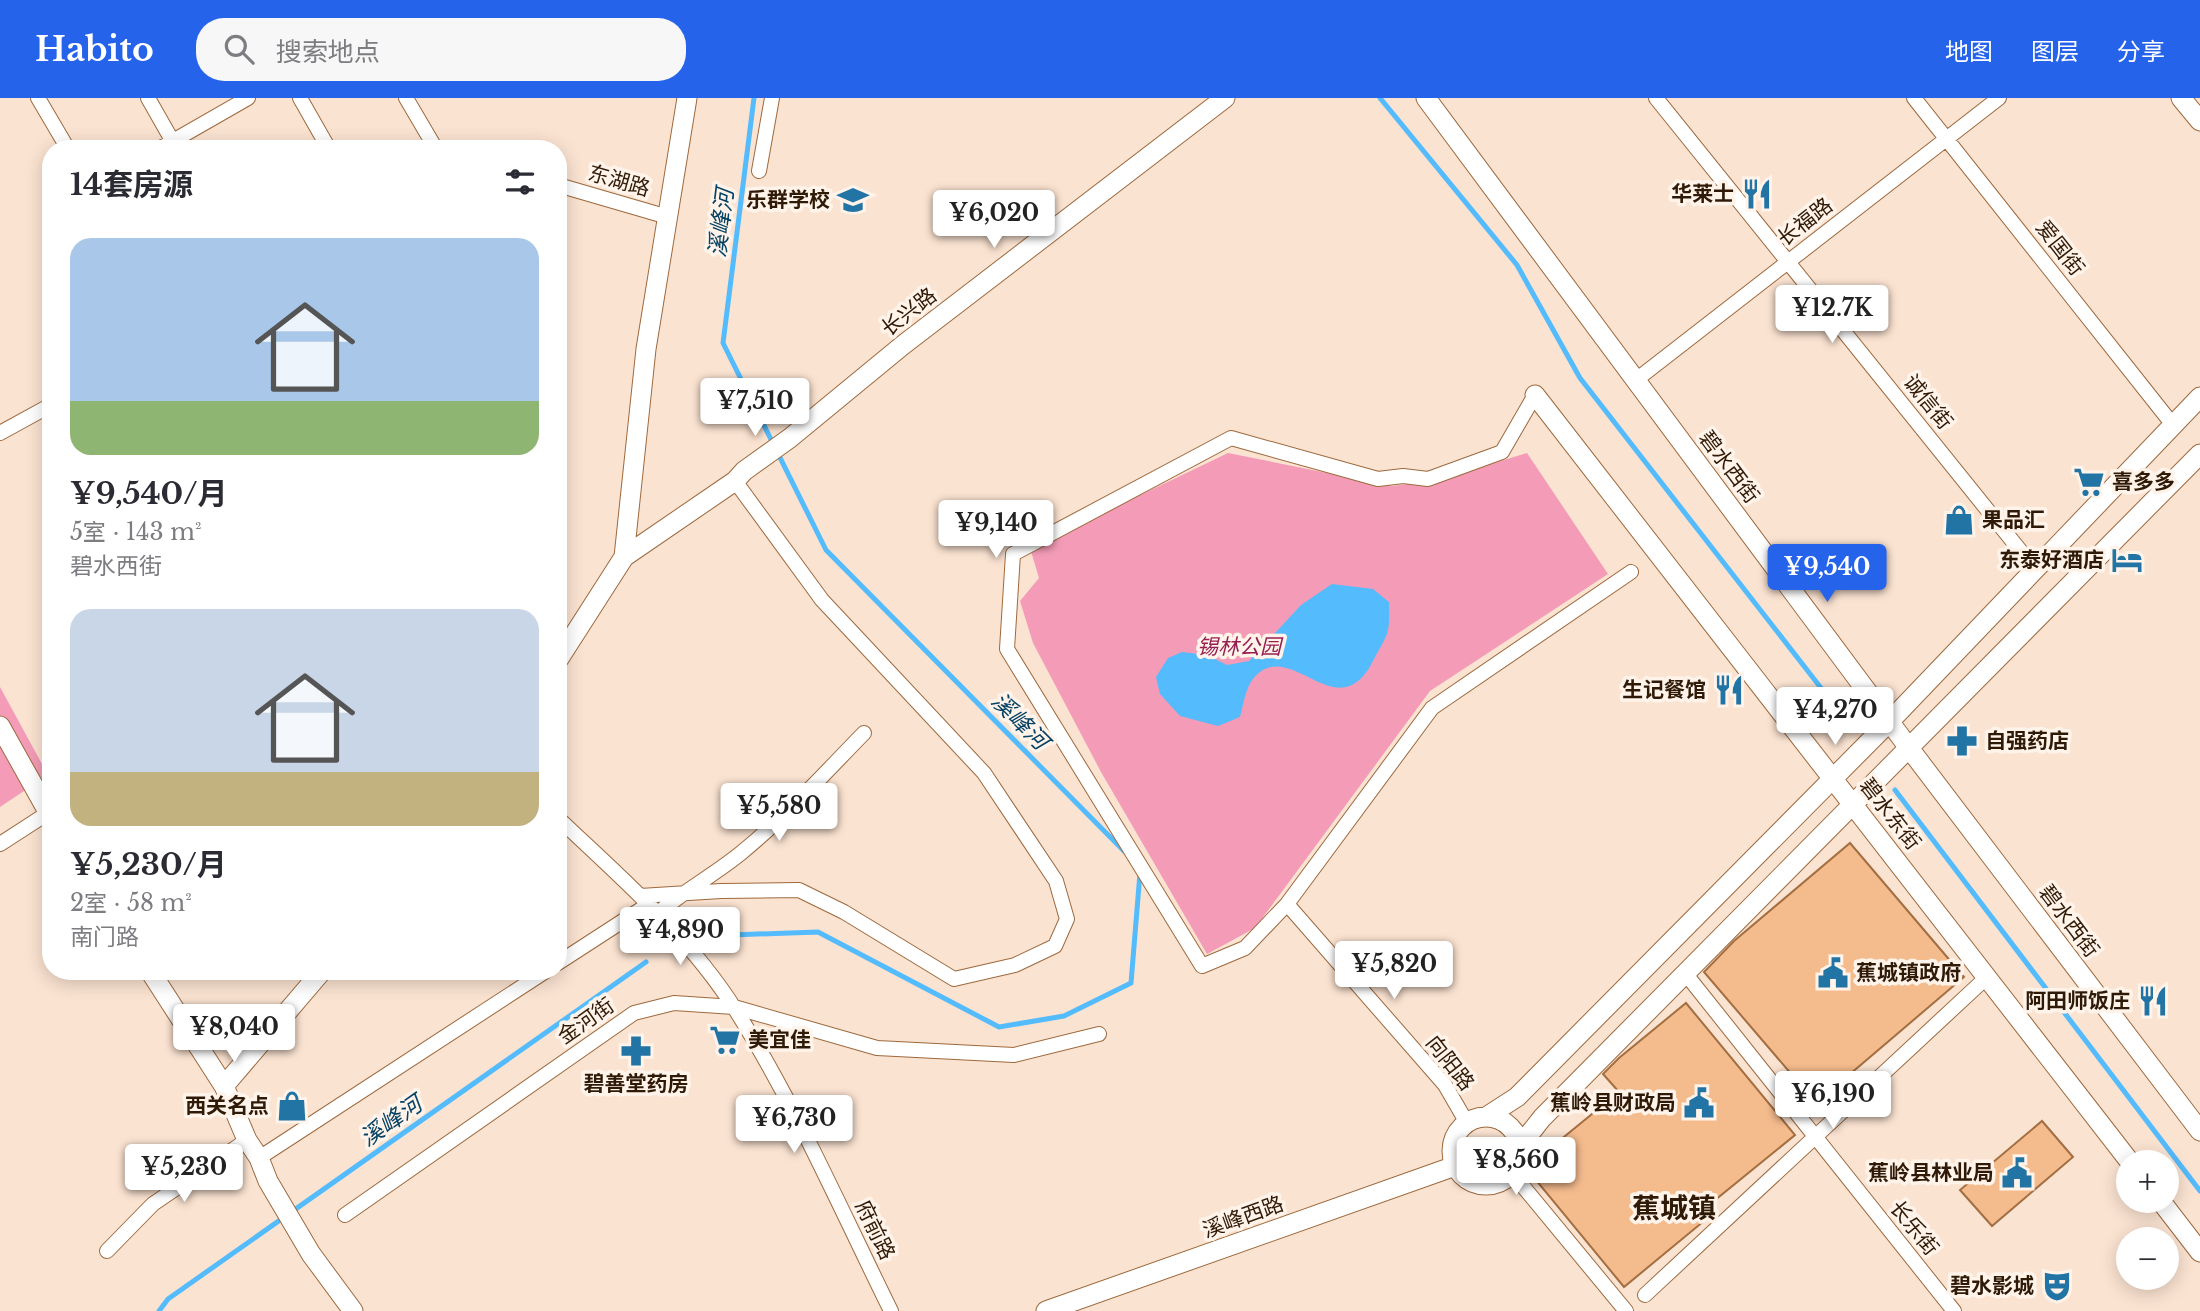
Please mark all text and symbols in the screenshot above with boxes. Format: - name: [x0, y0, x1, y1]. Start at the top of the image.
- search box: [196, 18, 686, 81]
- text: Habito: [35, 29, 154, 70]
- icon: search: [220, 30, 258, 68]
- text: 搜索地点: [276, 36, 380, 68]
- text: 地图: [1945, 37, 1993, 66]
- text: 图层: [2031, 37, 2079, 66]
- text: 分享: [2117, 37, 2165, 66]
- street label: 东湖路: [585, 160, 653, 202]
- icon: filters: [501, 163, 539, 201]
- text: 14套房源: [70, 166, 193, 203]
- restaurant icon: 华莱士: [1740, 177, 1774, 211]
- place label: 华莱士: [1671, 181, 1734, 207]
- water label: 溪峰河: [703, 183, 740, 259]
- school or university icon: 乐群学校: [836, 183, 870, 217]
- place label: 乐群学校: [746, 187, 830, 213]
- pin: ¥6,020: [937, 190, 1051, 250]
- street label: 长福路: [1772, 192, 1838, 252]
- text: ¥6,020: [949, 199, 1039, 227]
- street label: 爱国街: [2030, 215, 2090, 281]
- street label: 长兴路: [876, 282, 942, 342]
- icon: home: [242, 284, 368, 410]
- pin: ¥12.7K: [1775, 286, 1889, 345]
- text: ¥12.7K: [1791, 294, 1873, 322]
- street label: 诚信街: [1898, 369, 1958, 435]
- pin: ¥7,510: [698, 378, 812, 438]
- text: ¥7,510: [716, 387, 794, 415]
- street label: 碧水西街: [1693, 426, 1765, 508]
- supermarket icon: 喜多多: [2072, 465, 2106, 499]
- place label: 喜多多: [2112, 469, 2175, 495]
- text: ¥9,540/月: [70, 475, 228, 512]
- pin: ¥9,140: [939, 500, 1053, 560]
- shop icon: 果品汇: [1942, 503, 1976, 537]
- place label: 果品汇: [1982, 507, 2045, 533]
- text: ¥9,140: [954, 509, 1038, 537]
- text: 5室 · 143 m²: [70, 518, 202, 546]
- hotel icon: 东泰好酒店: [2110, 543, 2144, 577]
- pin: ¥9,540: [1770, 545, 1884, 604]
- place label: 东泰好酒店: [1999, 547, 2104, 573]
- text: 碧水西街: [70, 552, 162, 580]
- text: ¥9,540: [1784, 553, 1870, 581]
- park label: 锡林公园: [1197, 634, 1284, 660]
- icon: home: [242, 655, 368, 781]
- restaurant icon: 生记餐馆: [1712, 673, 1746, 707]
- place label: 生记餐馆: [1622, 677, 1706, 703]
- water label: 溪峰河: [986, 687, 1057, 758]
- pin: ¥4,270: [1778, 688, 1892, 747]
- text: ¥4,270: [1792, 696, 1878, 724]
- pharmacy icon: 自强药店: [1945, 724, 1979, 758]
- place label: 自强药店: [1985, 728, 2069, 754]
- street label: 碧水东街: [1854, 773, 1926, 855]
- pin: ¥5,580: [722, 784, 836, 843]
- text: ¥5,580: [737, 792, 821, 820]
- text: ¥5,230/月: [70, 846, 227, 883]
- street label: 碧水西街: [2033, 880, 2105, 962]
- text: 2室 · 58 m²: [70, 889, 192, 917]
- pin: ¥4,890: [623, 908, 737, 967]
- text: ¥4,890: [636, 916, 724, 944]
- text: 南门路: [70, 923, 139, 951]
- pin: ¥5,820: [1337, 942, 1451, 1001]
- text: ¥5,820: [1351, 950, 1437, 978]
- public building icon: 蕉城镇政府: [1816, 956, 1850, 990]
- place label: 蕉城镇政府: [1856, 960, 1961, 986]
- restaurant icon: 阿田师饭庄: [2136, 984, 2170, 1018]
- place label: 阿田师饭庄: [2025, 988, 2130, 1014]
- street label: 金河街: [553, 992, 619, 1050]
- pin: ¥8,040: [177, 1004, 291, 1064]
- text: ¥8,040: [189, 1013, 279, 1041]
- supermarket icon: 美宜佳: [708, 1023, 742, 1057]
- place label: 美宜佳: [748, 1027, 811, 1053]
- street label: 向阳路: [1420, 1030, 1480, 1096]
- pharmacy icon: 碧善堂药房: [619, 1034, 653, 1068]
- place label: 碧善堂药房: [584, 1071, 689, 1097]
- pin: ¥6,190: [1776, 1072, 1890, 1131]
- text: ¥6,190: [1791, 1080, 1875, 1108]
- public building icon: 蕉岭县财政局: [1682, 1086, 1716, 1120]
- water label: 溪峰河: [355, 1087, 431, 1152]
- shop icon: 西关名点: [275, 1089, 309, 1123]
- place label: 蕉岭县财政局: [1550, 1090, 1676, 1116]
- place label: 西关名点: [185, 1093, 269, 1119]
- pin: ¥6,730: [737, 1096, 851, 1155]
- text: ¥6,730: [752, 1104, 836, 1132]
- pin: ¥8,560: [1459, 1138, 1573, 1197]
- pin: ¥5,230: [127, 1144, 241, 1204]
- text: ¥8,560: [1473, 1146, 1559, 1174]
- map controls: [2116, 1150, 2179, 1290]
- button: +: [2116, 1150, 2179, 1213]
- text: ¥5,230: [141, 1153, 227, 1181]
- public building icon: 蕉岭县林业局: [2000, 1156, 2034, 1190]
- place label: 蕉岭县林业局: [1868, 1160, 1994, 1186]
- street label: 溪峰西路: [1199, 1190, 1287, 1244]
- district label: 蕉城镇: [1632, 1191, 1716, 1226]
- street label: 长乐街: [1884, 1195, 1944, 1261]
- street label: 府前路: [850, 1196, 900, 1264]
- button: −: [2116, 1227, 2179, 1290]
- theatre icon: 碧水影城: [2040, 1269, 2074, 1303]
- place label: 碧水影城: [1950, 1273, 2034, 1299]

